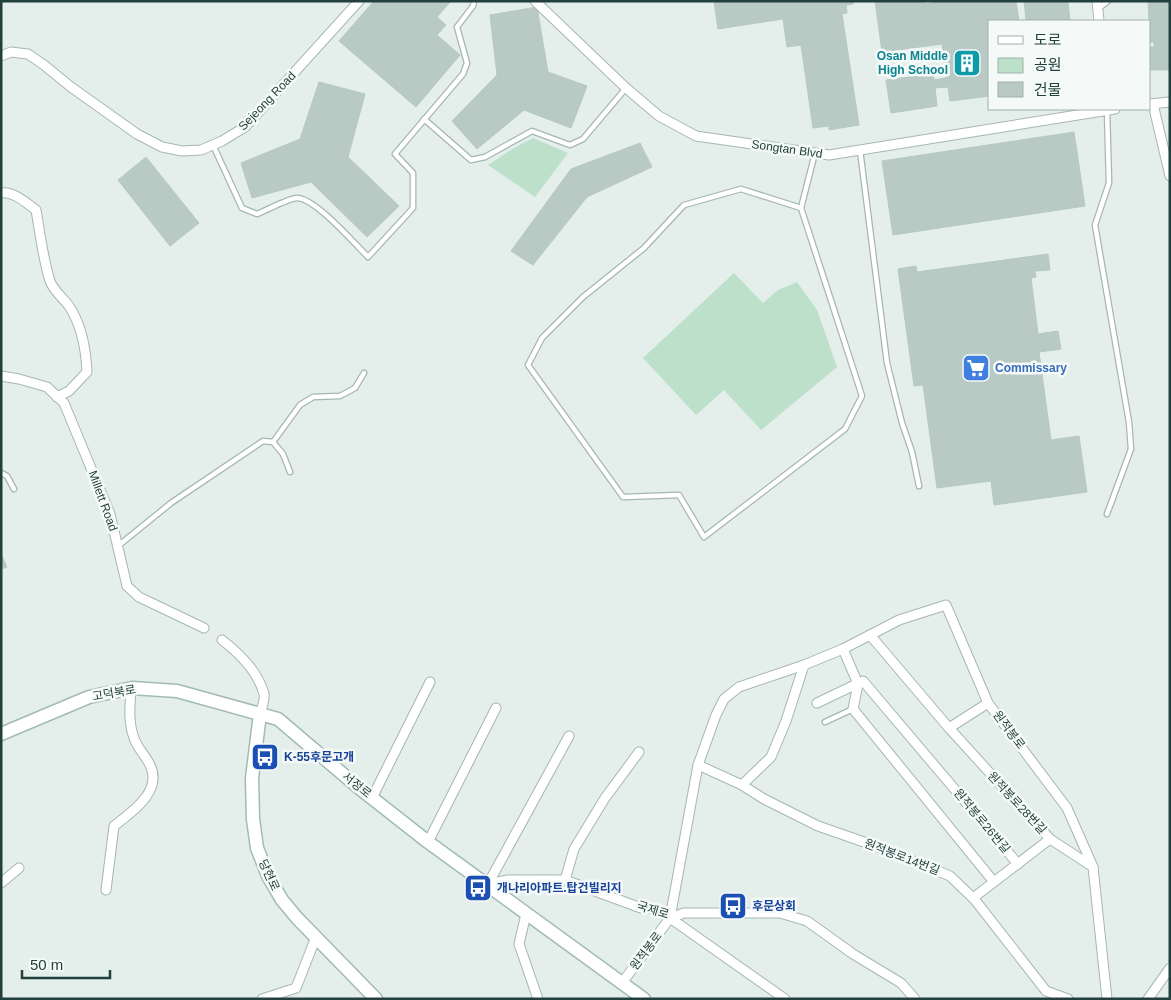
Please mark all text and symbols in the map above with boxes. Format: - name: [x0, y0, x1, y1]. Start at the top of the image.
- legend: [988, 20, 1151, 110]
- text: 도로: [1034, 31, 1062, 48]
- building icon: Osan Middle High School: [952, 48, 982, 78]
- place label: Osan Middle High School: [877, 49, 948, 77]
- text: 공원: [1034, 56, 1062, 73]
- street label: Sejeong Road: [236, 69, 298, 133]
- text: 건물: [1034, 81, 1062, 98]
- street label: Songtan Blvd: [751, 137, 823, 161]
- supermarket icon: Commissary: [961, 353, 991, 383]
- place label: Commissary: [995, 361, 1067, 375]
- street label: Millett Road: [86, 469, 120, 533]
- street label: 고덕북로: [91, 682, 137, 704]
- street label: 원적봉로: [990, 708, 1028, 752]
- bus stop icon: K-55후문고개: [250, 742, 280, 772]
- place label: K-55후문고개: [284, 750, 354, 764]
- street label: 서정로: [340, 769, 374, 801]
- street label: 원적봉로28번길: [985, 769, 1049, 837]
- street label: 원적봉로26번길: [951, 786, 1013, 856]
- street label: 원적봉로14번길: [862, 836, 942, 878]
- street label: 당현로: [256, 857, 282, 893]
- bus stop icon: 개나리아파트.탑건빌리지: [463, 873, 493, 903]
- place label: 개나리아파트.탑건빌리지: [497, 881, 622, 895]
- bus stop icon: 후문상회: [718, 891, 748, 921]
- street label: 국제로: [635, 898, 671, 922]
- place label: 후문상회: [752, 899, 796, 913]
- street label: 원적봉로: [627, 929, 665, 973]
- scale bar: [22, 948, 110, 980]
- text: 50 m: [30, 956, 63, 973]

